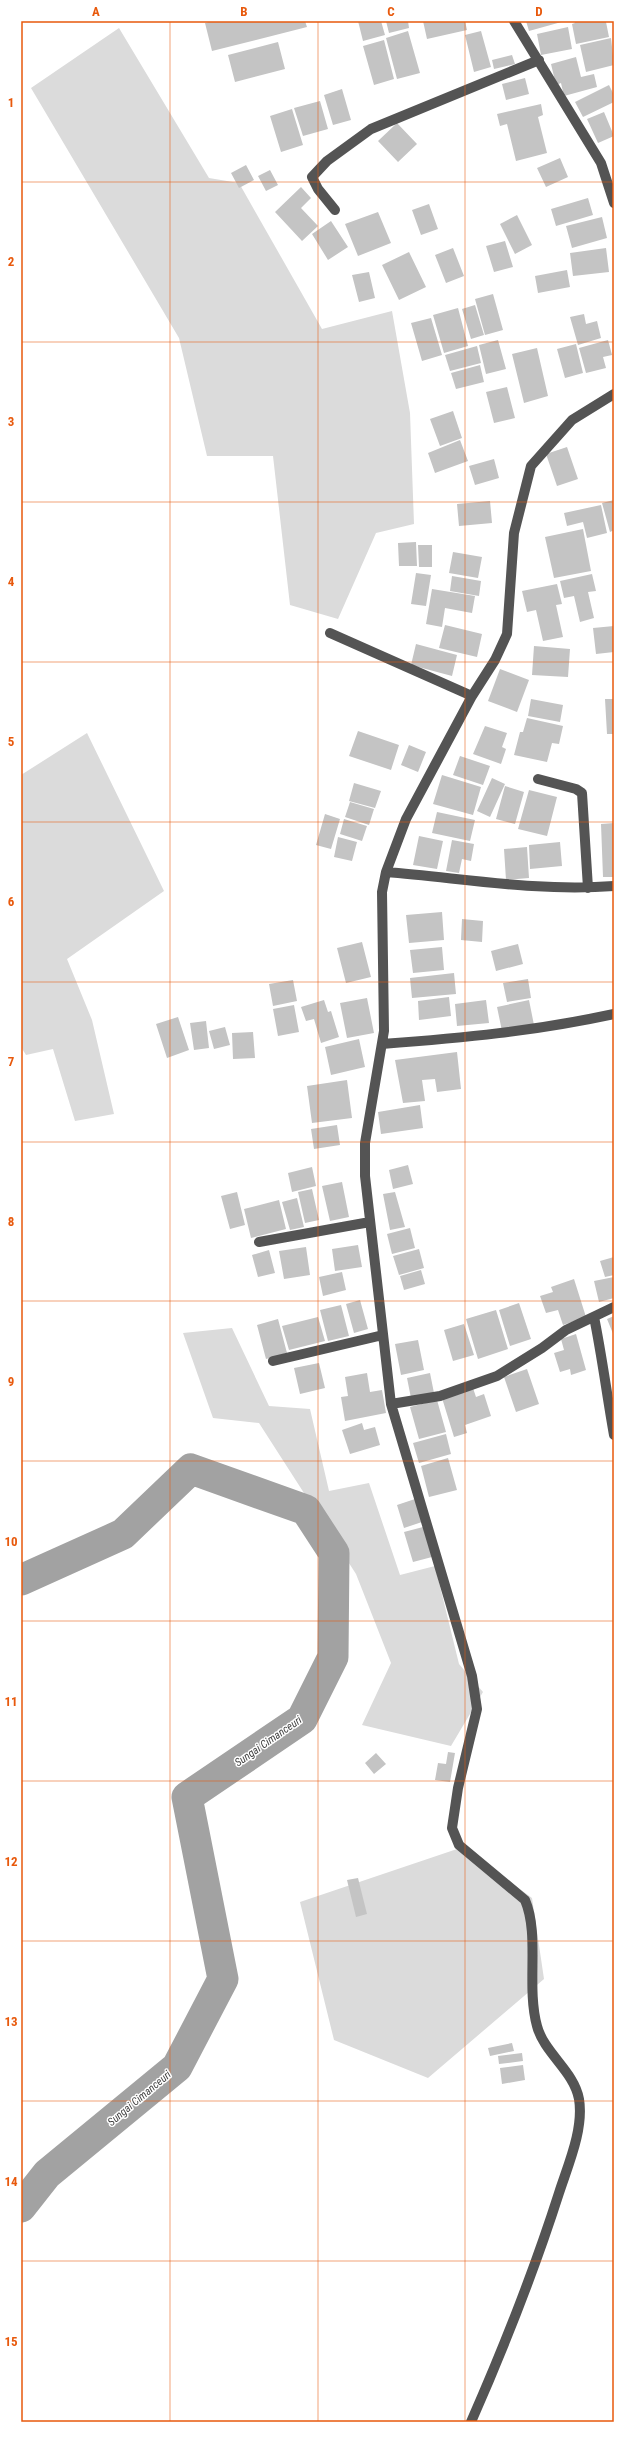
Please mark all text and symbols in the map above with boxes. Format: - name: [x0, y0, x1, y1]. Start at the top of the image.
- text: A: [92, 4, 100, 19]
- text: B: [240, 4, 248, 19]
- text: C: [387, 4, 395, 19]
- text: D: [535, 4, 543, 19]
- text: 1: [8, 95, 14, 110]
- text: 2: [8, 254, 15, 269]
- text: 3: [8, 414, 14, 429]
- text: 4: [8, 574, 15, 589]
- text: 5: [8, 734, 15, 749]
- text: 6: [8, 894, 15, 909]
- text: 7: [8, 1054, 15, 1069]
- text: 8: [8, 1214, 14, 1229]
- text: 9: [8, 1374, 14, 1389]
- text: 10: [4, 1534, 18, 1549]
- text: 11: [4, 1694, 18, 1709]
- water label: Sungai Cimanceuri: [232, 1713, 305, 1769]
- text: 12: [4, 1854, 18, 1869]
- text: 13: [4, 2014, 18, 2029]
- water label: Sungai Cimanceuri: [105, 2068, 174, 2129]
- text: 14: [4, 2174, 18, 2189]
- text: 15: [4, 2334, 18, 2349]

